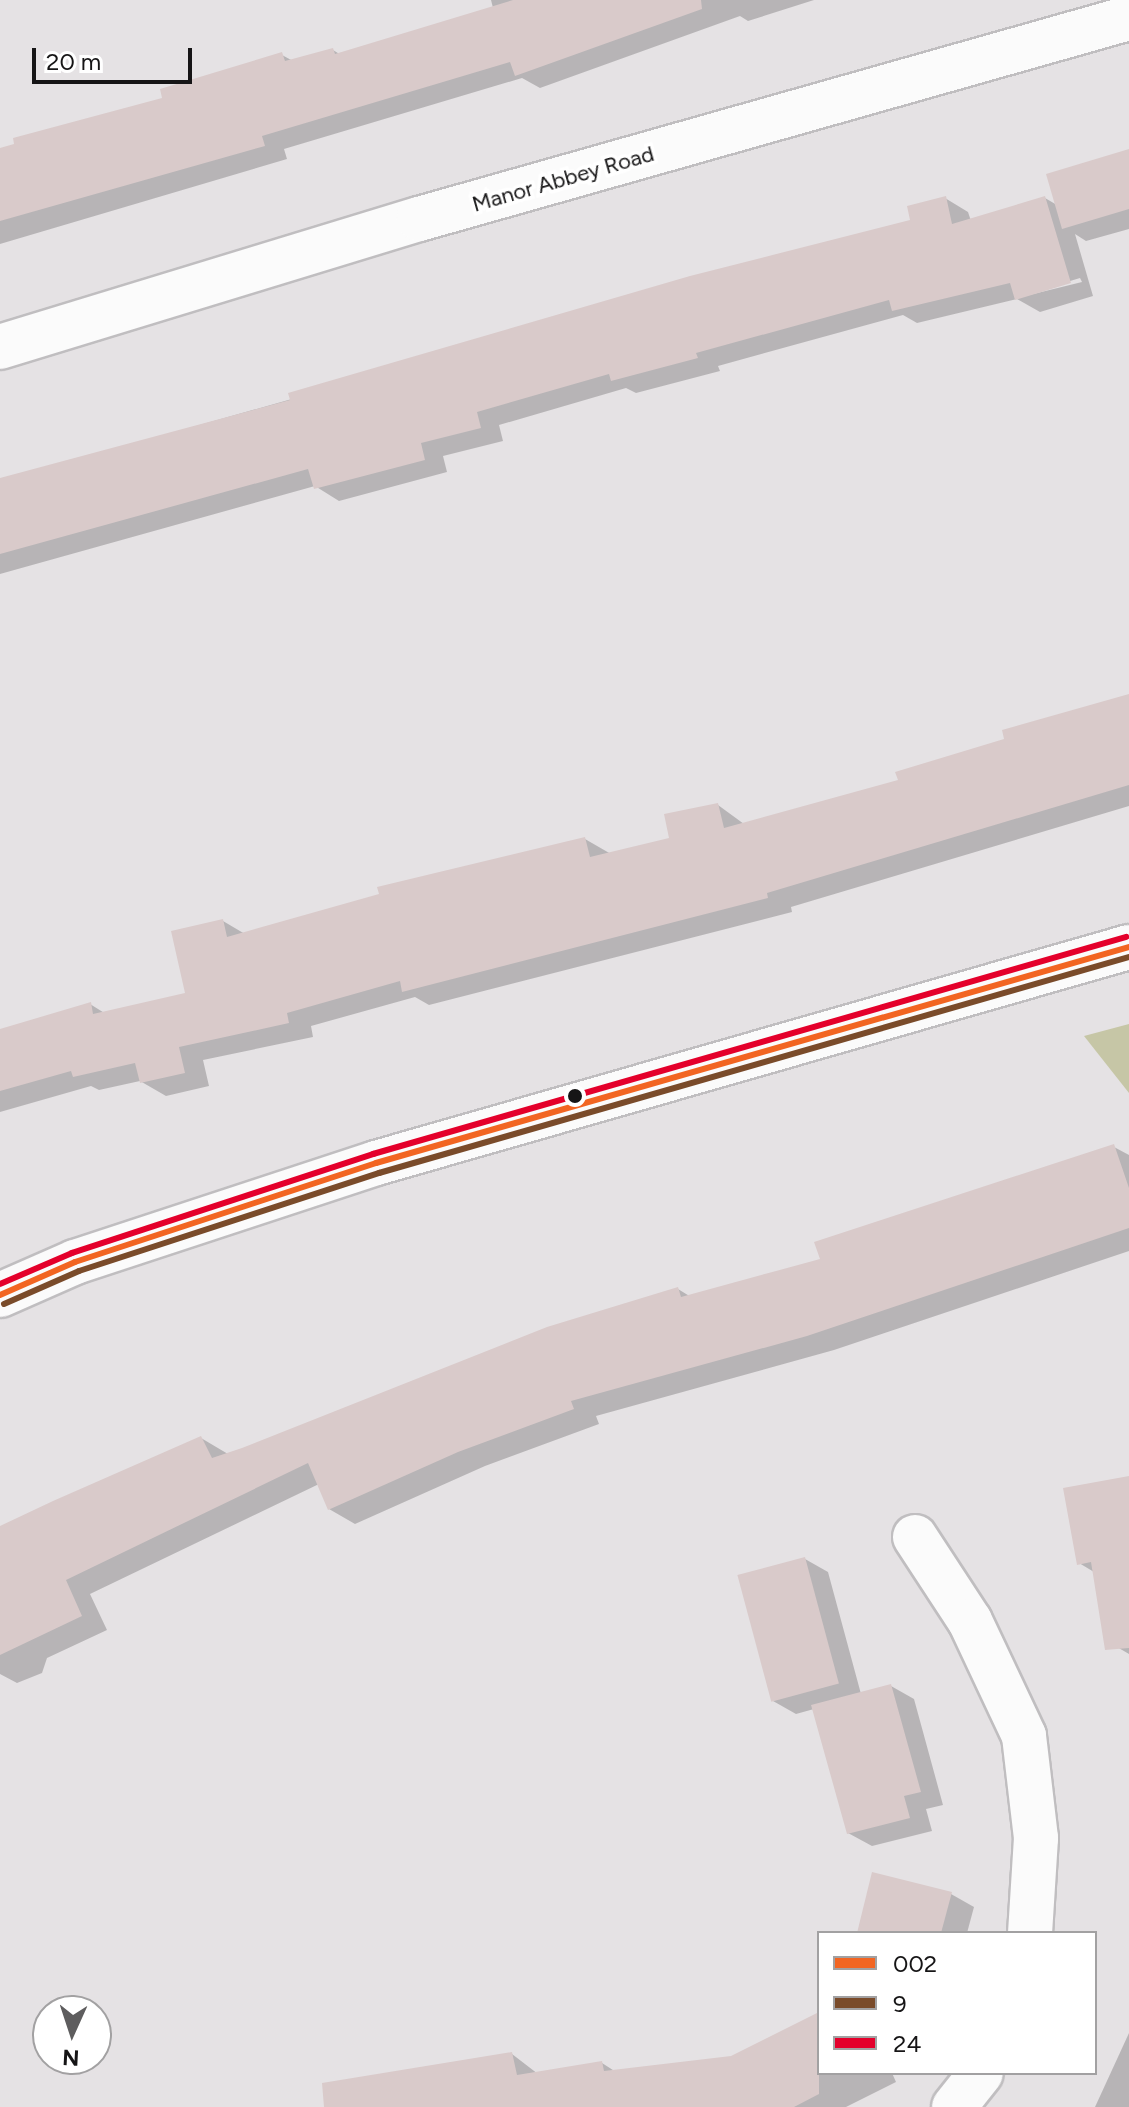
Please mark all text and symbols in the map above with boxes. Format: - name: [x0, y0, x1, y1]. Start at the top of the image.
- scale bar: [36, 32, 196, 82]
- text: 20 m: [46, 47, 101, 76]
- street label: Manor Abbey Road: [469, 140, 657, 218]
- unlabelled marker: [567, 1088, 583, 1104]
- legend: [817, 1931, 1097, 2075]
- text: 002: [893, 1949, 937, 1978]
- text: 9: [893, 1989, 907, 2018]
- north arrow: [32, 1995, 112, 2075]
- text: 24: [893, 2029, 921, 2058]
- text: N: [62, 2044, 80, 2071]

